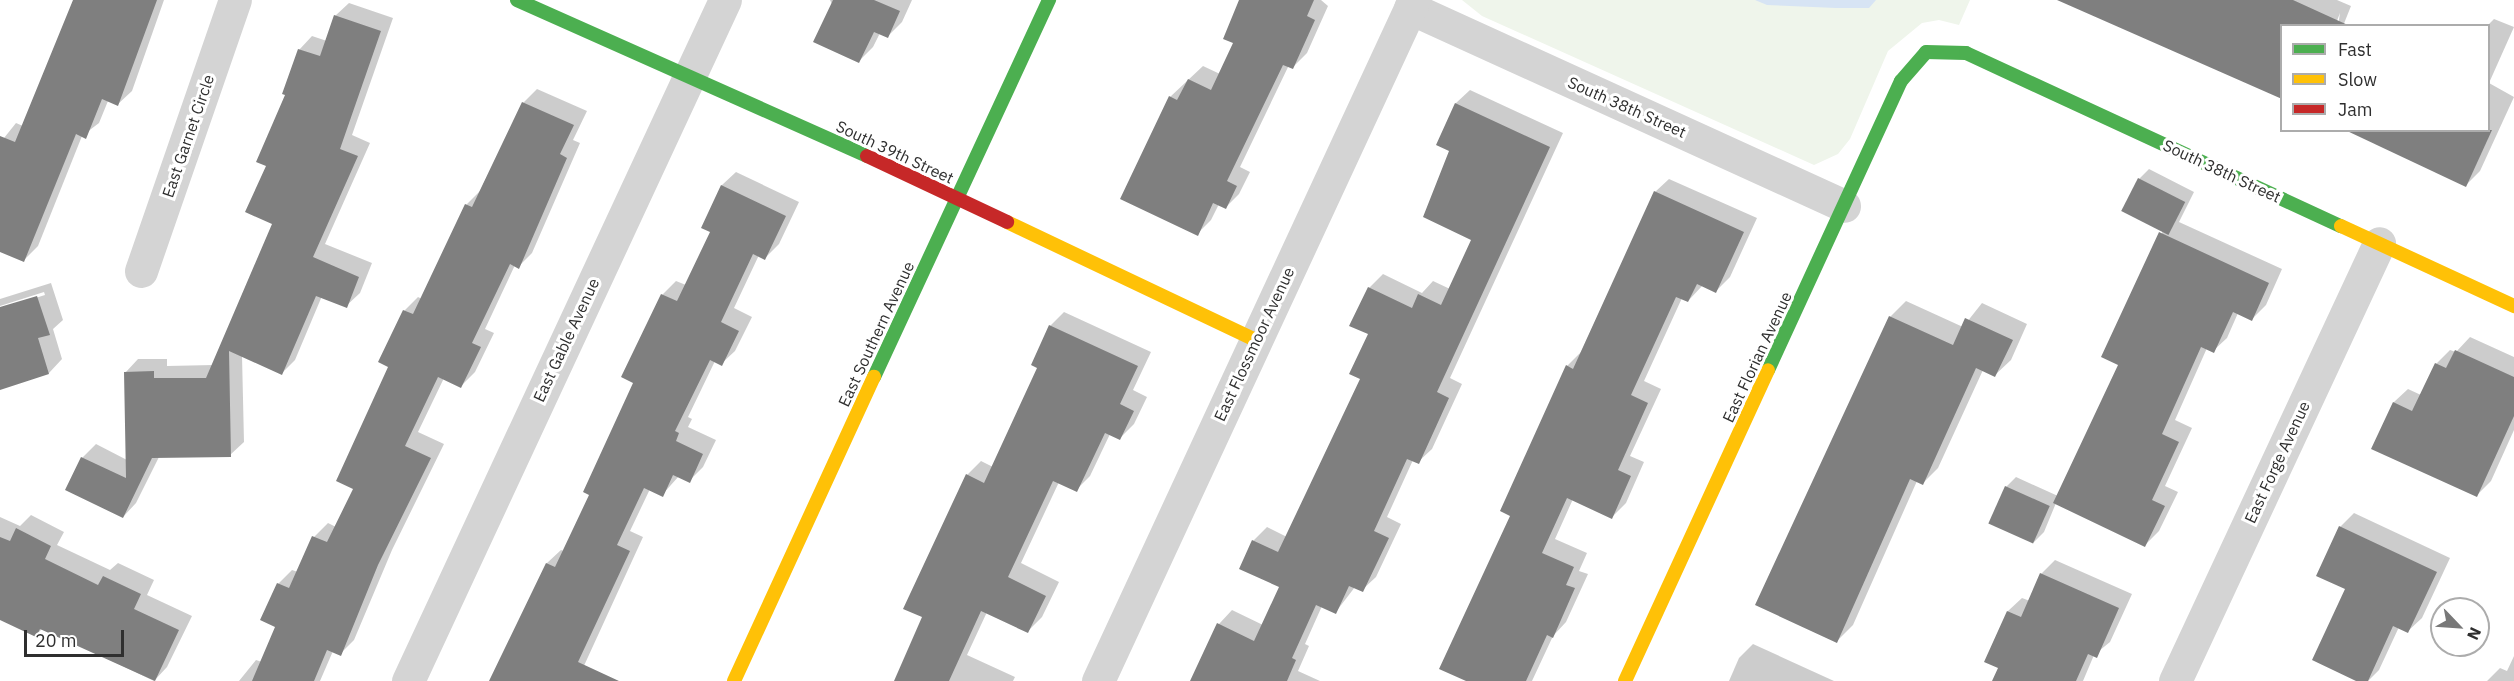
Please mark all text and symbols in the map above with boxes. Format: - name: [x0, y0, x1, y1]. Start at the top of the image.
- legend: [2280, 24, 2490, 132]
- text: Fast: [2338, 38, 2372, 61]
- text: Slow: [2338, 68, 2377, 91]
- street label: East Garnet Circle: [158, 72, 218, 200]
- street label: South 38th Street: [1565, 72, 1689, 142]
- text: Jam: [2338, 98, 2373, 121]
- street label: South 39th Street: [833, 116, 957, 188]
- street label: South 38th Street: [2160, 135, 2284, 207]
- street label: East Southern Avenue: [834, 258, 918, 410]
- street label: East Flossmoor Avenue: [1210, 264, 1298, 424]
- street label: East Gable Avenue: [529, 275, 603, 405]
- street label: East Florian Avenue: [1718, 289, 1796, 425]
- street label: East Forge Avenue: [2240, 398, 2314, 526]
- north arrow: [2430, 597, 2490, 657]
- scale bar: [27, 618, 128, 656]
- text: N: [2463, 624, 2486, 643]
- text: 20 m: [35, 629, 77, 652]

